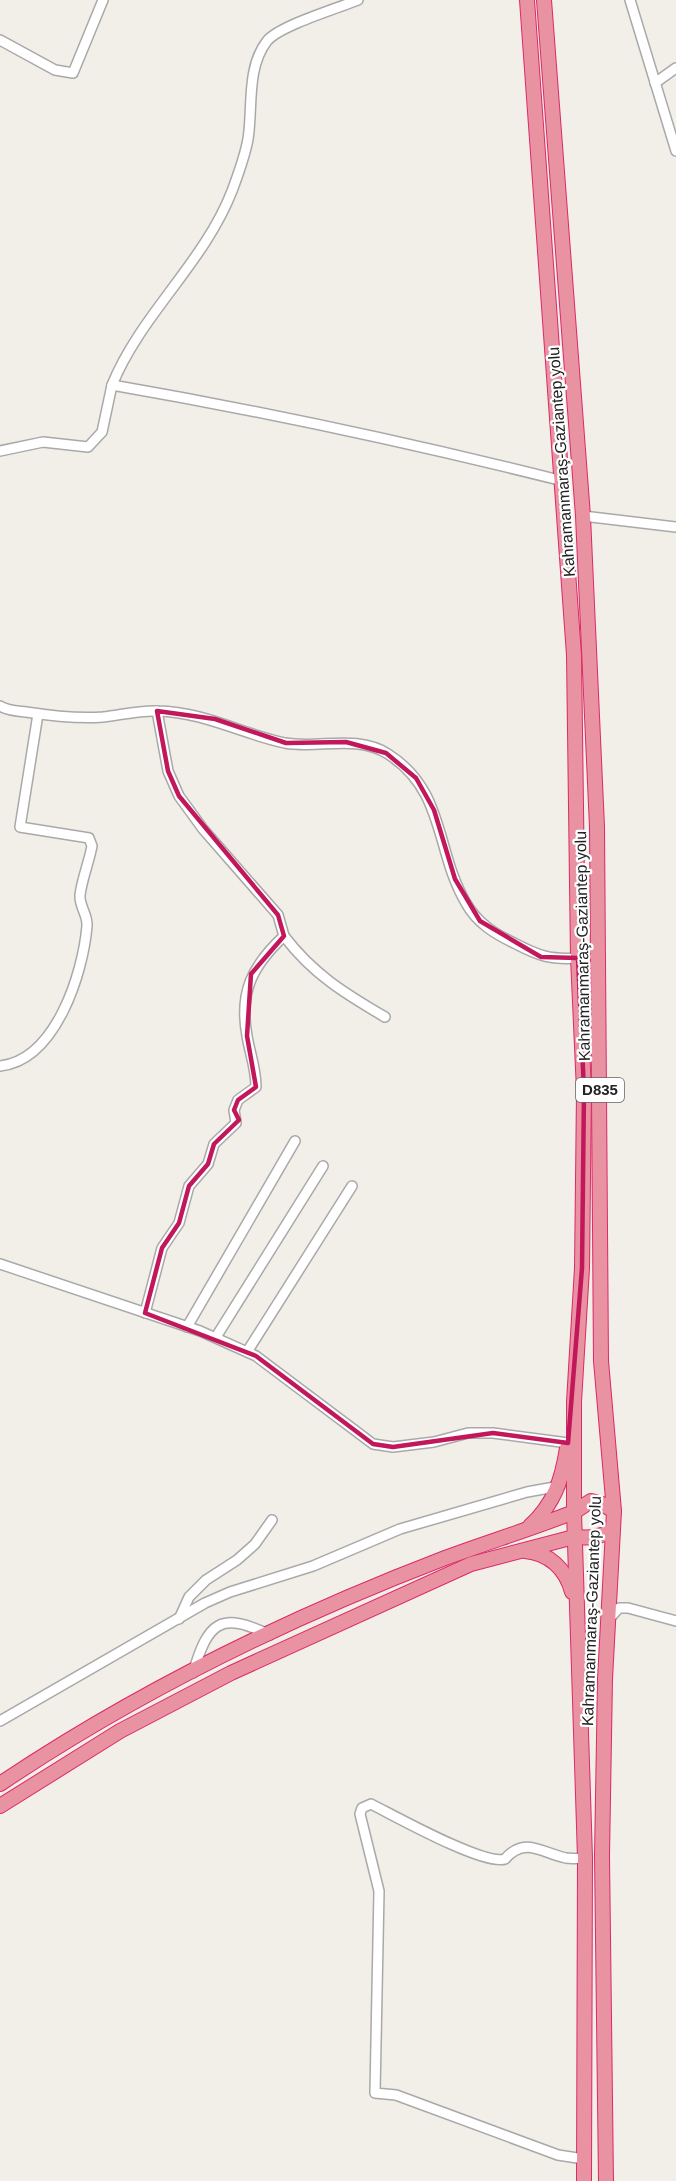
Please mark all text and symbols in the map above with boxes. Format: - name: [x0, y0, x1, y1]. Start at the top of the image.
- street label: Kahramanmaraş-Gaziantep yolu: [545, 346, 578, 577]
- street label: Kahramanmaraş-Gaziantep yolu: [572, 831, 593, 1061]
- road number: D835: [576, 1078, 624, 1102]
- street label: Kahramanmaraş-Gaziantep yolu: [579, 1496, 604, 1726]

